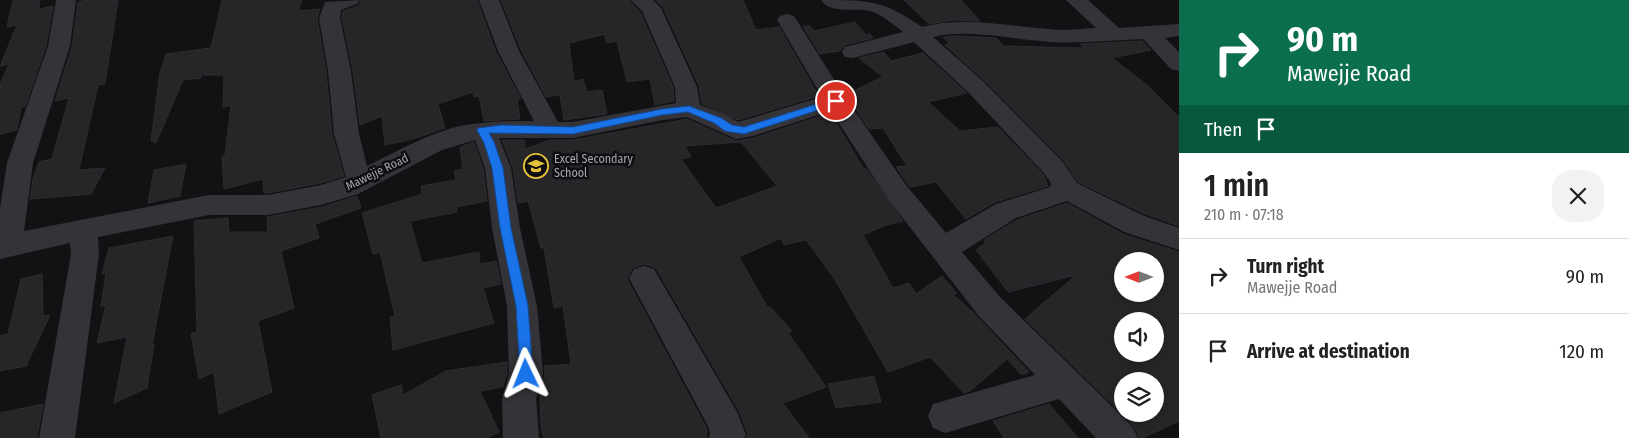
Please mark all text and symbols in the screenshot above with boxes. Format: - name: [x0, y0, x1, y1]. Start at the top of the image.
- text: 90 m: [1287, 18, 1358, 60]
- icon: right: [1204, 20, 1269, 85]
- text: Mawejje Road: [1287, 60, 1411, 87]
- pin: [815, 80, 857, 122]
- icon: arrive: [822, 87, 850, 115]
- icon: arrive: [1252, 115, 1280, 143]
- text: Then: [1204, 118, 1242, 141]
- street label: Mawejje Road: [343, 151, 411, 193]
- place label: Excel Secondary School: [554, 152, 634, 180]
- school or university icon: Excel Secondary School: [523, 153, 549, 179]
- text: 1 min: [1204, 168, 1269, 204]
- button: close: [1552, 170, 1604, 222]
- text: 210 m · 07:18: [1204, 205, 1284, 224]
- north arrow: [1114, 252, 1164, 302]
- map controls: [1114, 252, 1164, 422]
- text: Turn right: [1247, 255, 1324, 278]
- icon: right: [1204, 262, 1232, 290]
- text: 90 m: [1566, 265, 1604, 288]
- text: Mawejje Road: [1247, 278, 1337, 297]
- button: sound: [1114, 312, 1164, 362]
- icon: arrive: [1204, 337, 1232, 365]
- text: Arrive at destination: [1247, 340, 1410, 363]
- text: 120 m: [1559, 340, 1604, 363]
- position arrow: [499, 347, 551, 399]
- button: layers: [1114, 372, 1164, 422]

